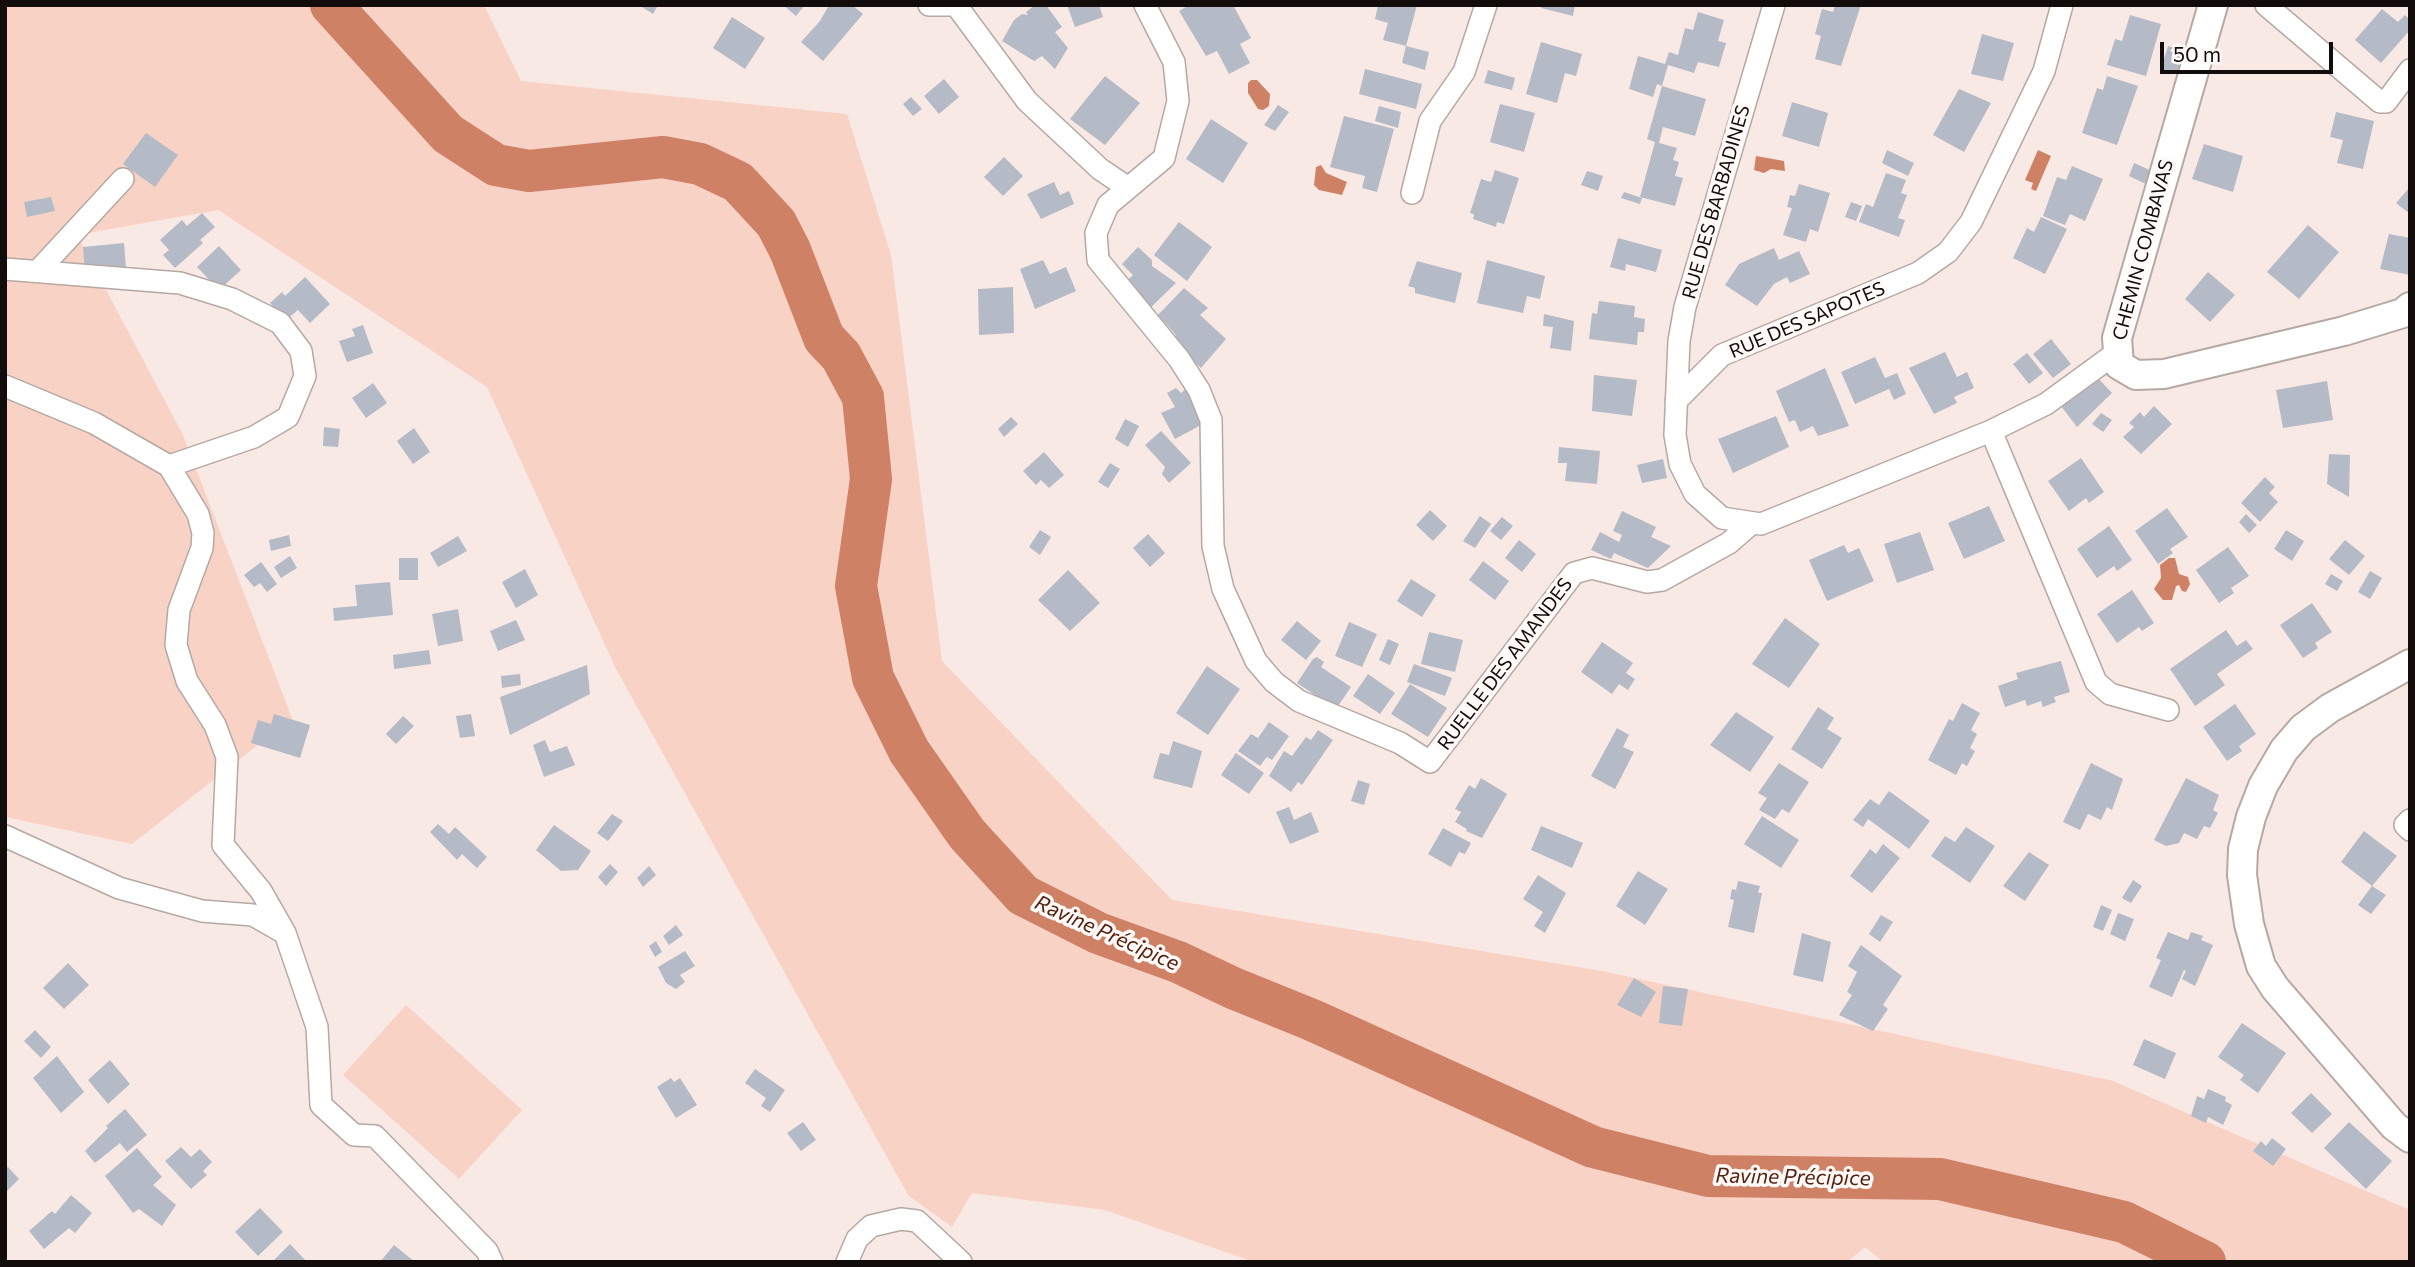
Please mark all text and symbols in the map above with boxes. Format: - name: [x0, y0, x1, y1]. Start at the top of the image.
- scale bar: [2163, 28, 2336, 72]
- text: 50 m: [2173, 41, 2221, 66]
- street label: RUE DES BARBADINES: [1677, 102, 1755, 302]
- street label: CHEMIN COMBAVAS: [2108, 157, 2178, 343]
- street label: RUE DES SAPOTES: [1726, 277, 1888, 363]
- street label: RUELLE DES AMANDES: [1433, 574, 1577, 754]
- water label: Ravine Précipice: [1031, 890, 1183, 976]
- water label: Ravine Précipice: [1715, 1163, 1871, 1191]

